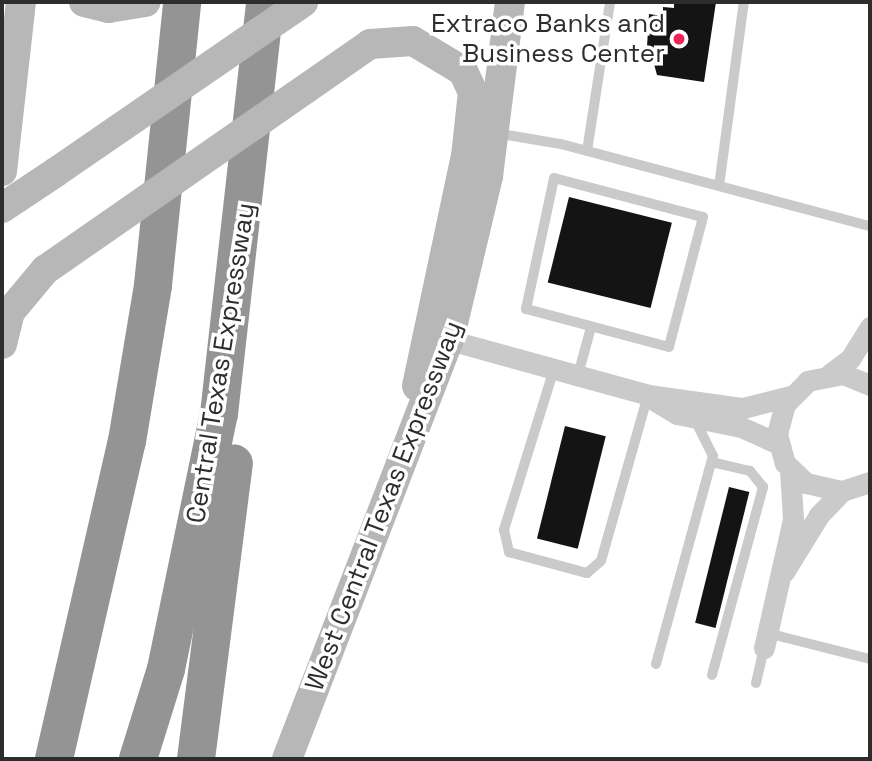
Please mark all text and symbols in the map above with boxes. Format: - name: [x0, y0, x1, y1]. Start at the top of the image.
- place label: Extraco Banks and Business Center: [431, 8, 665, 70]
- marker: Extraco Banks and Business Center: [671, 31, 687, 47]
- street label: Central Texas Expressway: [180, 200, 262, 526]
- street label: West Central Texas Expressway: [299, 316, 469, 696]

